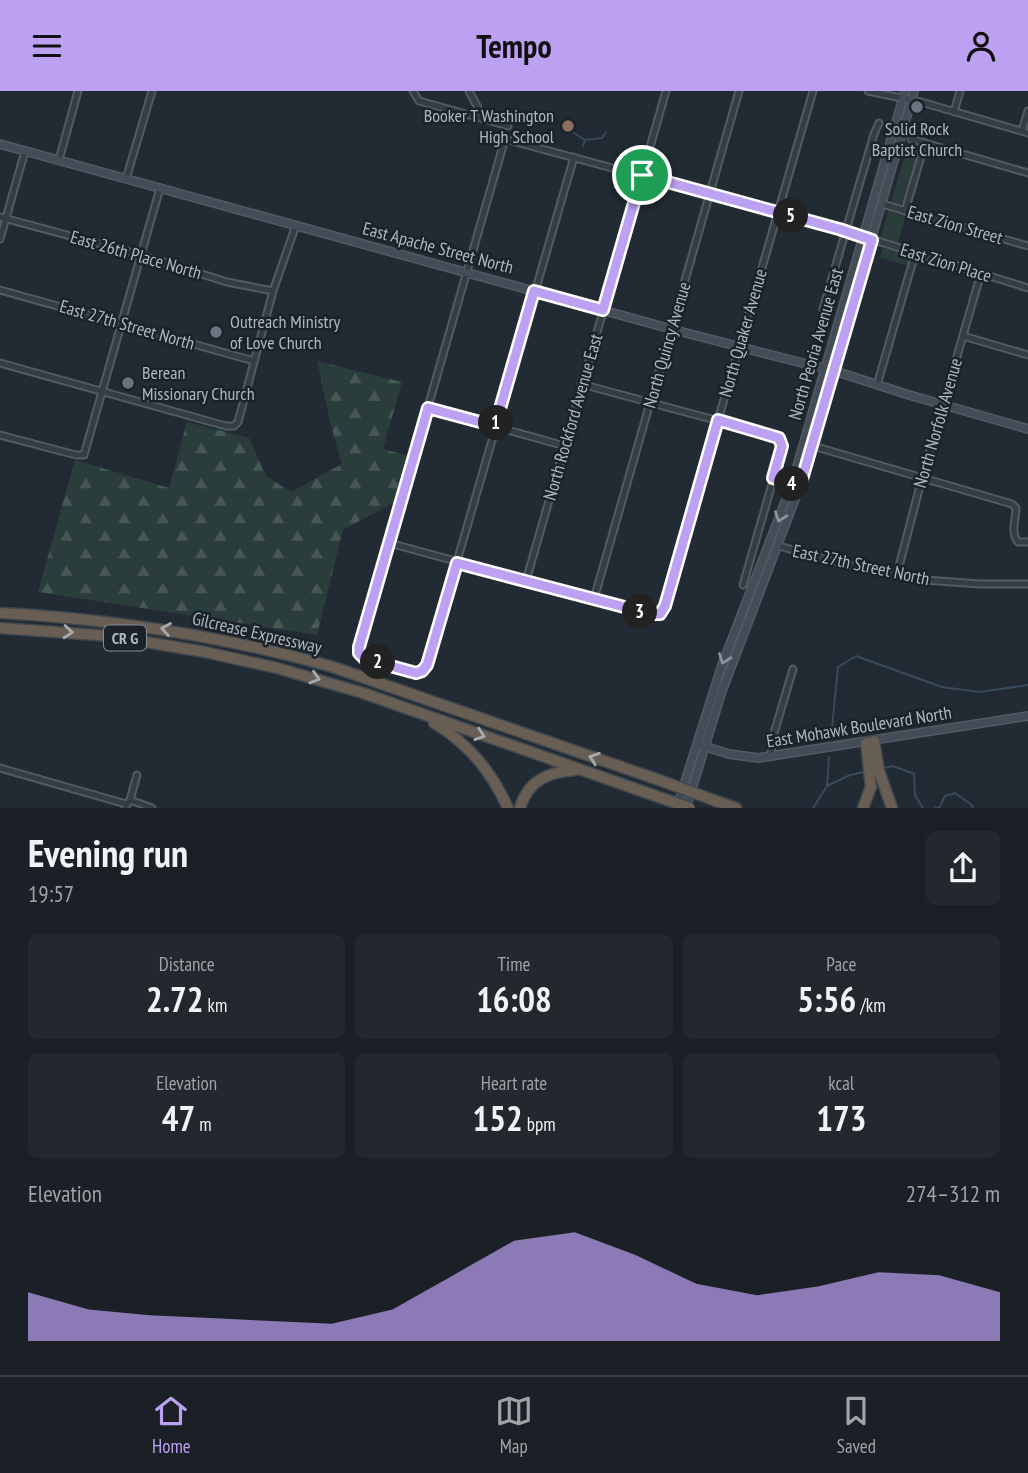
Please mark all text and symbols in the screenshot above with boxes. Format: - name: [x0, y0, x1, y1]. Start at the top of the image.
- text: Tempo: [476, 25, 552, 67]
- icon: menu: [28, 27, 66, 65]
- icon: person: [962, 27, 1000, 65]
- marker: Solid Rock Baptist Church: [909, 99, 925, 115]
- place label: Booker T Washington High School: [424, 104, 555, 148]
- place label: Solid Rock Baptist Church: [872, 117, 962, 161]
- marker: Booker T Washington High School: [560, 118, 576, 134]
- pin: [612, 145, 672, 205]
- icon: arrive: [623, 156, 661, 194]
- pin: 5: [774, 199, 808, 233]
- street label: East Zion Street: [905, 200, 1005, 249]
- text: 5: [786, 203, 795, 227]
- street label: East Apache Street North: [360, 216, 516, 279]
- street label: East 26th Place North: [68, 225, 204, 284]
- street label: East Zion Place: [898, 238, 994, 287]
- street label: North Peoria Avenue East: [783, 265, 848, 422]
- street label: North Quaker Avenue: [713, 266, 772, 400]
- street label: North Quincy Avenue: [638, 279, 696, 411]
- street label: East 27th Street North: [57, 294, 197, 355]
- place label: Outreach Ministry of Love Church: [230, 310, 340, 354]
- marker: Outreach Ministry of Love Church: [208, 324, 224, 340]
- street label: North Rockford Avenue East: [538, 331, 607, 503]
- street label: North Norfolk Avenue: [908, 355, 967, 490]
- place label: Berean Missionary Church: [142, 361, 255, 405]
- marker: Berean Missionary Church: [120, 375, 136, 391]
- pin: 1: [478, 405, 514, 441]
- text: 1: [491, 410, 500, 434]
- pin: 4: [774, 467, 810, 501]
- text: 4: [787, 471, 796, 495]
- one-way arrow: [774, 511, 788, 523]
- street label: East 27th Street North: [791, 539, 932, 590]
- pin: 3: [622, 595, 658, 629]
- text: 3: [635, 599, 644, 623]
- street label: Gilcrease Expressway: [190, 606, 324, 659]
- one-way arrow: [160, 622, 172, 637]
- one-way arrow: [63, 624, 74, 639]
- road number: CR G: [104, 625, 146, 651]
- pin: 2: [360, 645, 396, 679]
- text: 2: [373, 649, 382, 673]
- one-way arrow: [718, 653, 732, 665]
- one-way arrow: [309, 670, 321, 685]
- street label: East Mohawk Boulevard North: [765, 701, 953, 752]
- one-way arrow: [474, 726, 486, 740]
- one-way arrow: [589, 752, 601, 766]
- text: Evening run: [28, 828, 188, 877]
- button: share: [926, 831, 1000, 905]
- text: 19:57: [28, 879, 74, 908]
- text: Distance: [159, 952, 215, 976]
- text: Time: [498, 952, 530, 976]
- text: Pace: [826, 952, 856, 976]
- text: 2.72: [146, 976, 204, 1022]
- text: 16:08: [476, 976, 552, 1022]
- text: 5:56: [797, 976, 856, 1022]
- text: km: [204, 993, 227, 1017]
- text: /km: [856, 993, 886, 1017]
- text: Elevation: [156, 1071, 217, 1095]
- text: Heart rate: [481, 1071, 547, 1095]
- text: kcal: [828, 1071, 854, 1095]
- text: 47: [162, 1095, 195, 1141]
- text: 152: [472, 1095, 523, 1141]
- text: 173: [816, 1095, 866, 1141]
- text: m: [195, 1112, 212, 1136]
- text: bpm: [523, 1112, 556, 1136]
- text: Elevation: [28, 1179, 102, 1208]
- text: 274–312 m: [906, 1179, 1000, 1208]
- tab: Home: [152, 1392, 191, 1458]
- tab: Map: [495, 1392, 533, 1458]
- tab: Saved: [837, 1392, 876, 1458]

